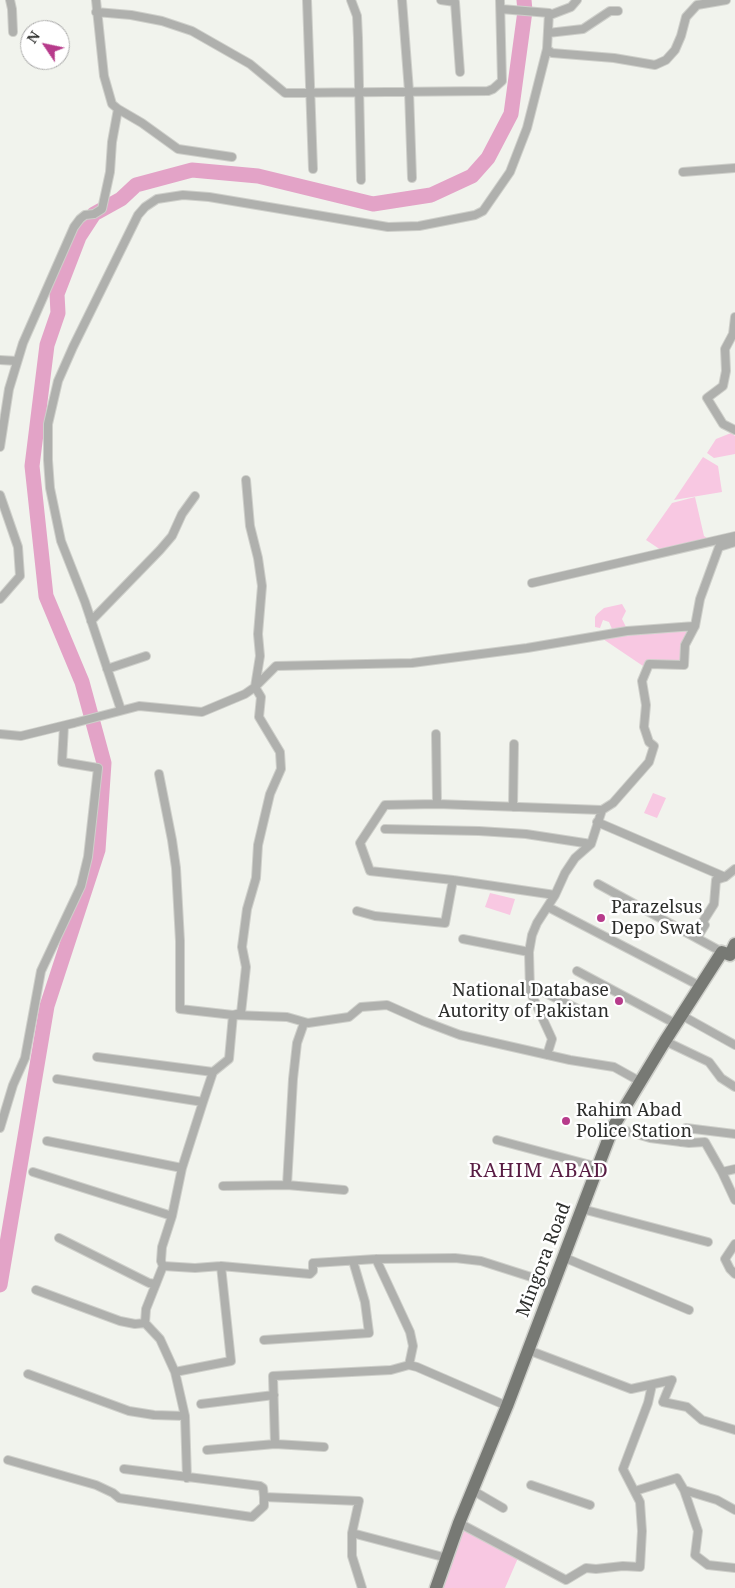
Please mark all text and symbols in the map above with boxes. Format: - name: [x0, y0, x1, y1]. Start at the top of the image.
- north arrow: [20, 20, 70, 70]
- text: N: [22, 27, 44, 47]
- place label: Parazelsus Depo Swat: [611, 897, 702, 940]
- marker: Parazelsus Depo Swat: [595, 912, 607, 924]
- place label: National Database Autority of Pakistan: [438, 980, 609, 1022]
- marker: National Database Autority of Pakistan: [613, 995, 625, 1007]
- place label: Rahim Abad Police Station: [576, 1100, 692, 1142]
- marker: Rahim Abad Police Station: [560, 1115, 572, 1127]
- district label: RAHIM ABAD: [468, 1159, 610, 1183]
- street label: Mingora Road: [512, 1200, 576, 1320]

